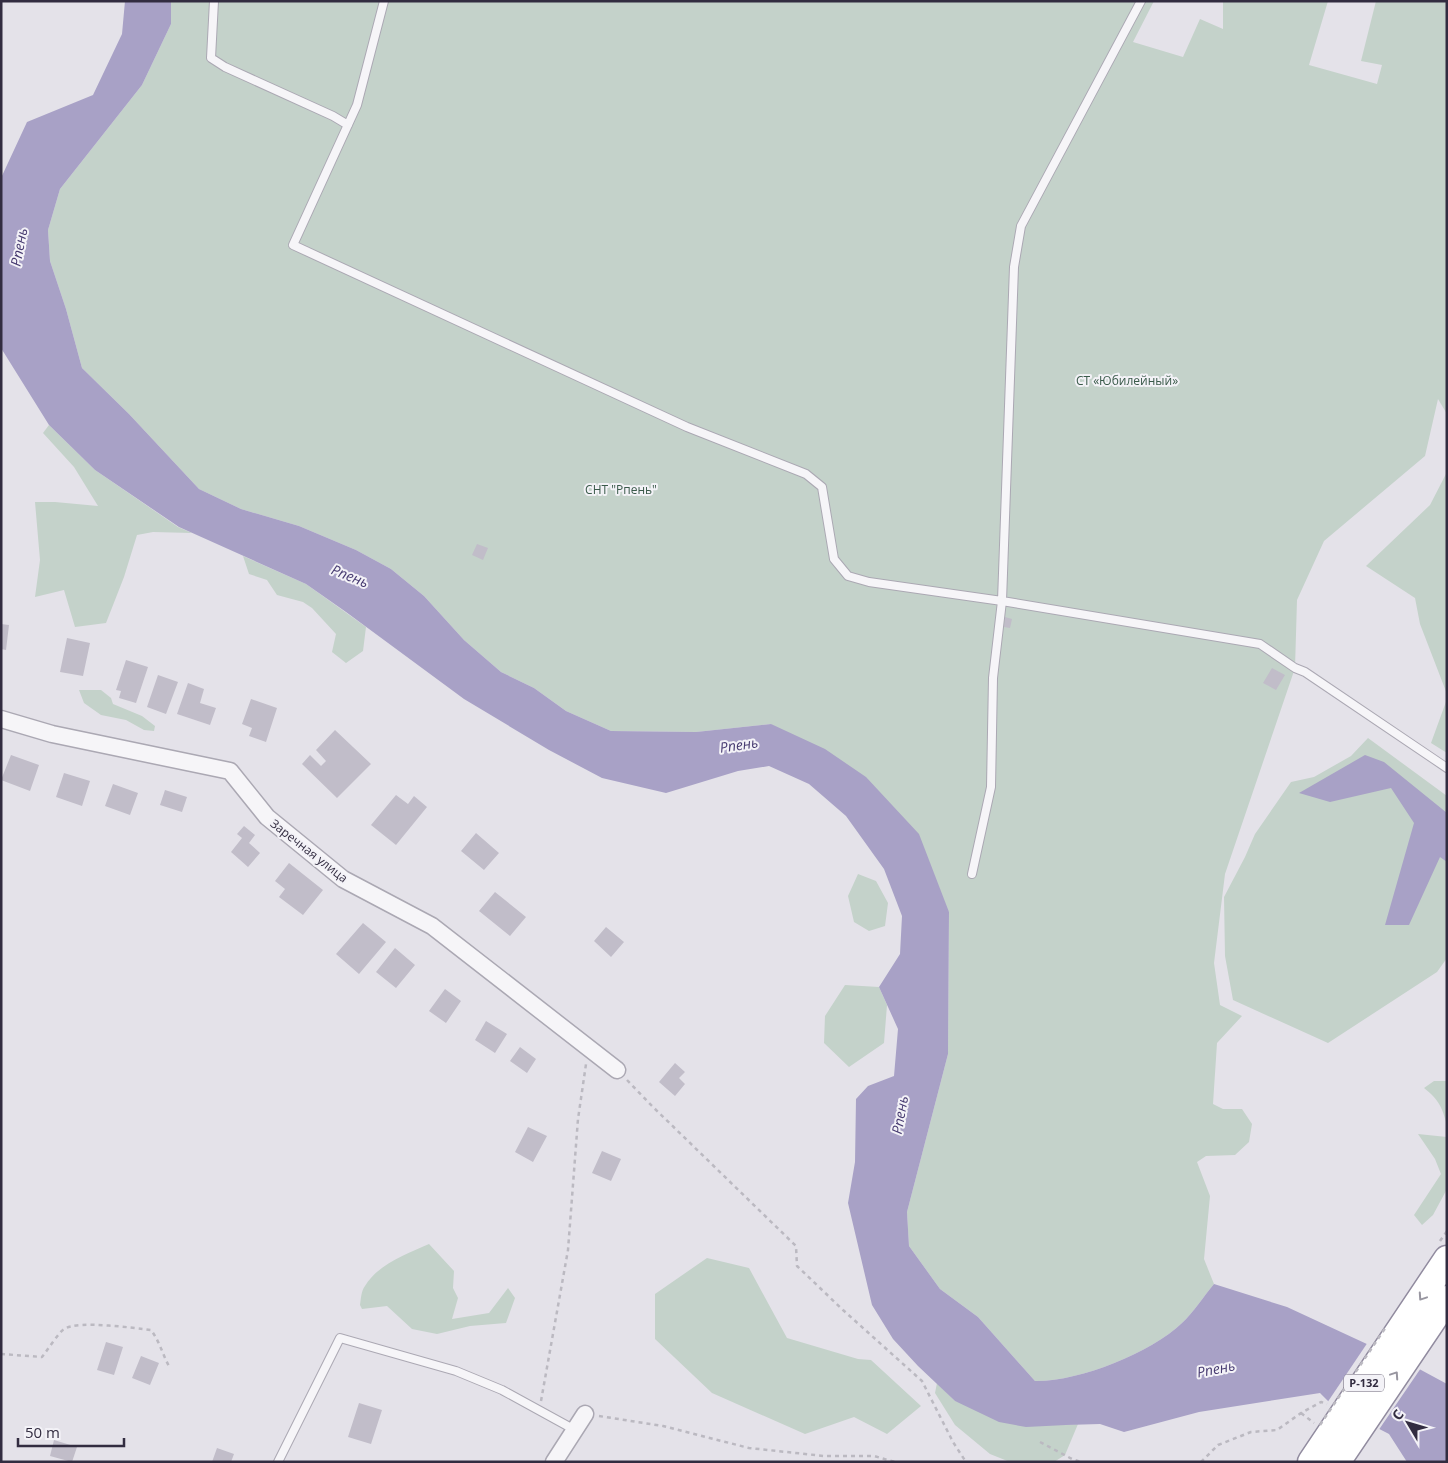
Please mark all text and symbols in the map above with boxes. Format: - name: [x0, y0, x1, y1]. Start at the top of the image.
- water label: Рпень: [6, 226, 32, 268]
- park label: СТ «Юбилейный»: [1076, 372, 1178, 389]
- park label: СНТ "Рпень": [585, 481, 657, 498]
- water label: Рпень: [329, 559, 372, 592]
- water label: Рпень: [718, 732, 759, 757]
- street label: Заречная улица: [267, 815, 351, 886]
- water label: Рпень: [887, 1094, 912, 1136]
- one-way arrow: [1419, 1291, 1428, 1301]
- water label: Рпень: [1195, 1356, 1237, 1382]
- one-way arrow: [1389, 1371, 1398, 1381]
- road number: Р-132: [1344, 1375, 1384, 1392]
- north arrow: [1383, 1398, 1433, 1448]
- text: С: [1387, 1405, 1408, 1424]
- scale bar: [18, 1416, 124, 1448]
- text: 50 m: [25, 1422, 60, 1442]

